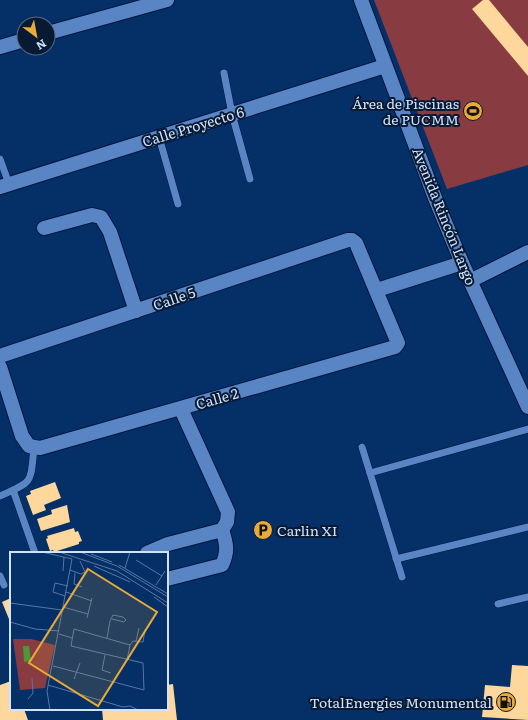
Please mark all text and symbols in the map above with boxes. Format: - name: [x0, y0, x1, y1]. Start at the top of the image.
- north arrow: [16, 16, 56, 56]
- text: N: [34, 36, 50, 55]
- place label: Área de Piscinas de PUCMM: [352, 93, 459, 129]
- sports icon: Área de Piscinas de PUCMM: [462, 100, 484, 122]
- street label: Calle Proyecto 6: [140, 101, 247, 151]
- street label: Avenida Rincón Largo: [408, 144, 482, 288]
- street label: Calle 5: [150, 281, 198, 315]
- street label: Calle 2: [193, 382, 241, 414]
- parking icon: Carlin XI: [252, 519, 274, 541]
- place label: Carlin XI: [277, 520, 337, 540]
- inset map: [10, 552, 168, 710]
- fuel station icon: TotalEnergies Monumental: [495, 691, 517, 713]
- place label: TotalEnergies Monumental: [310, 692, 492, 712]

